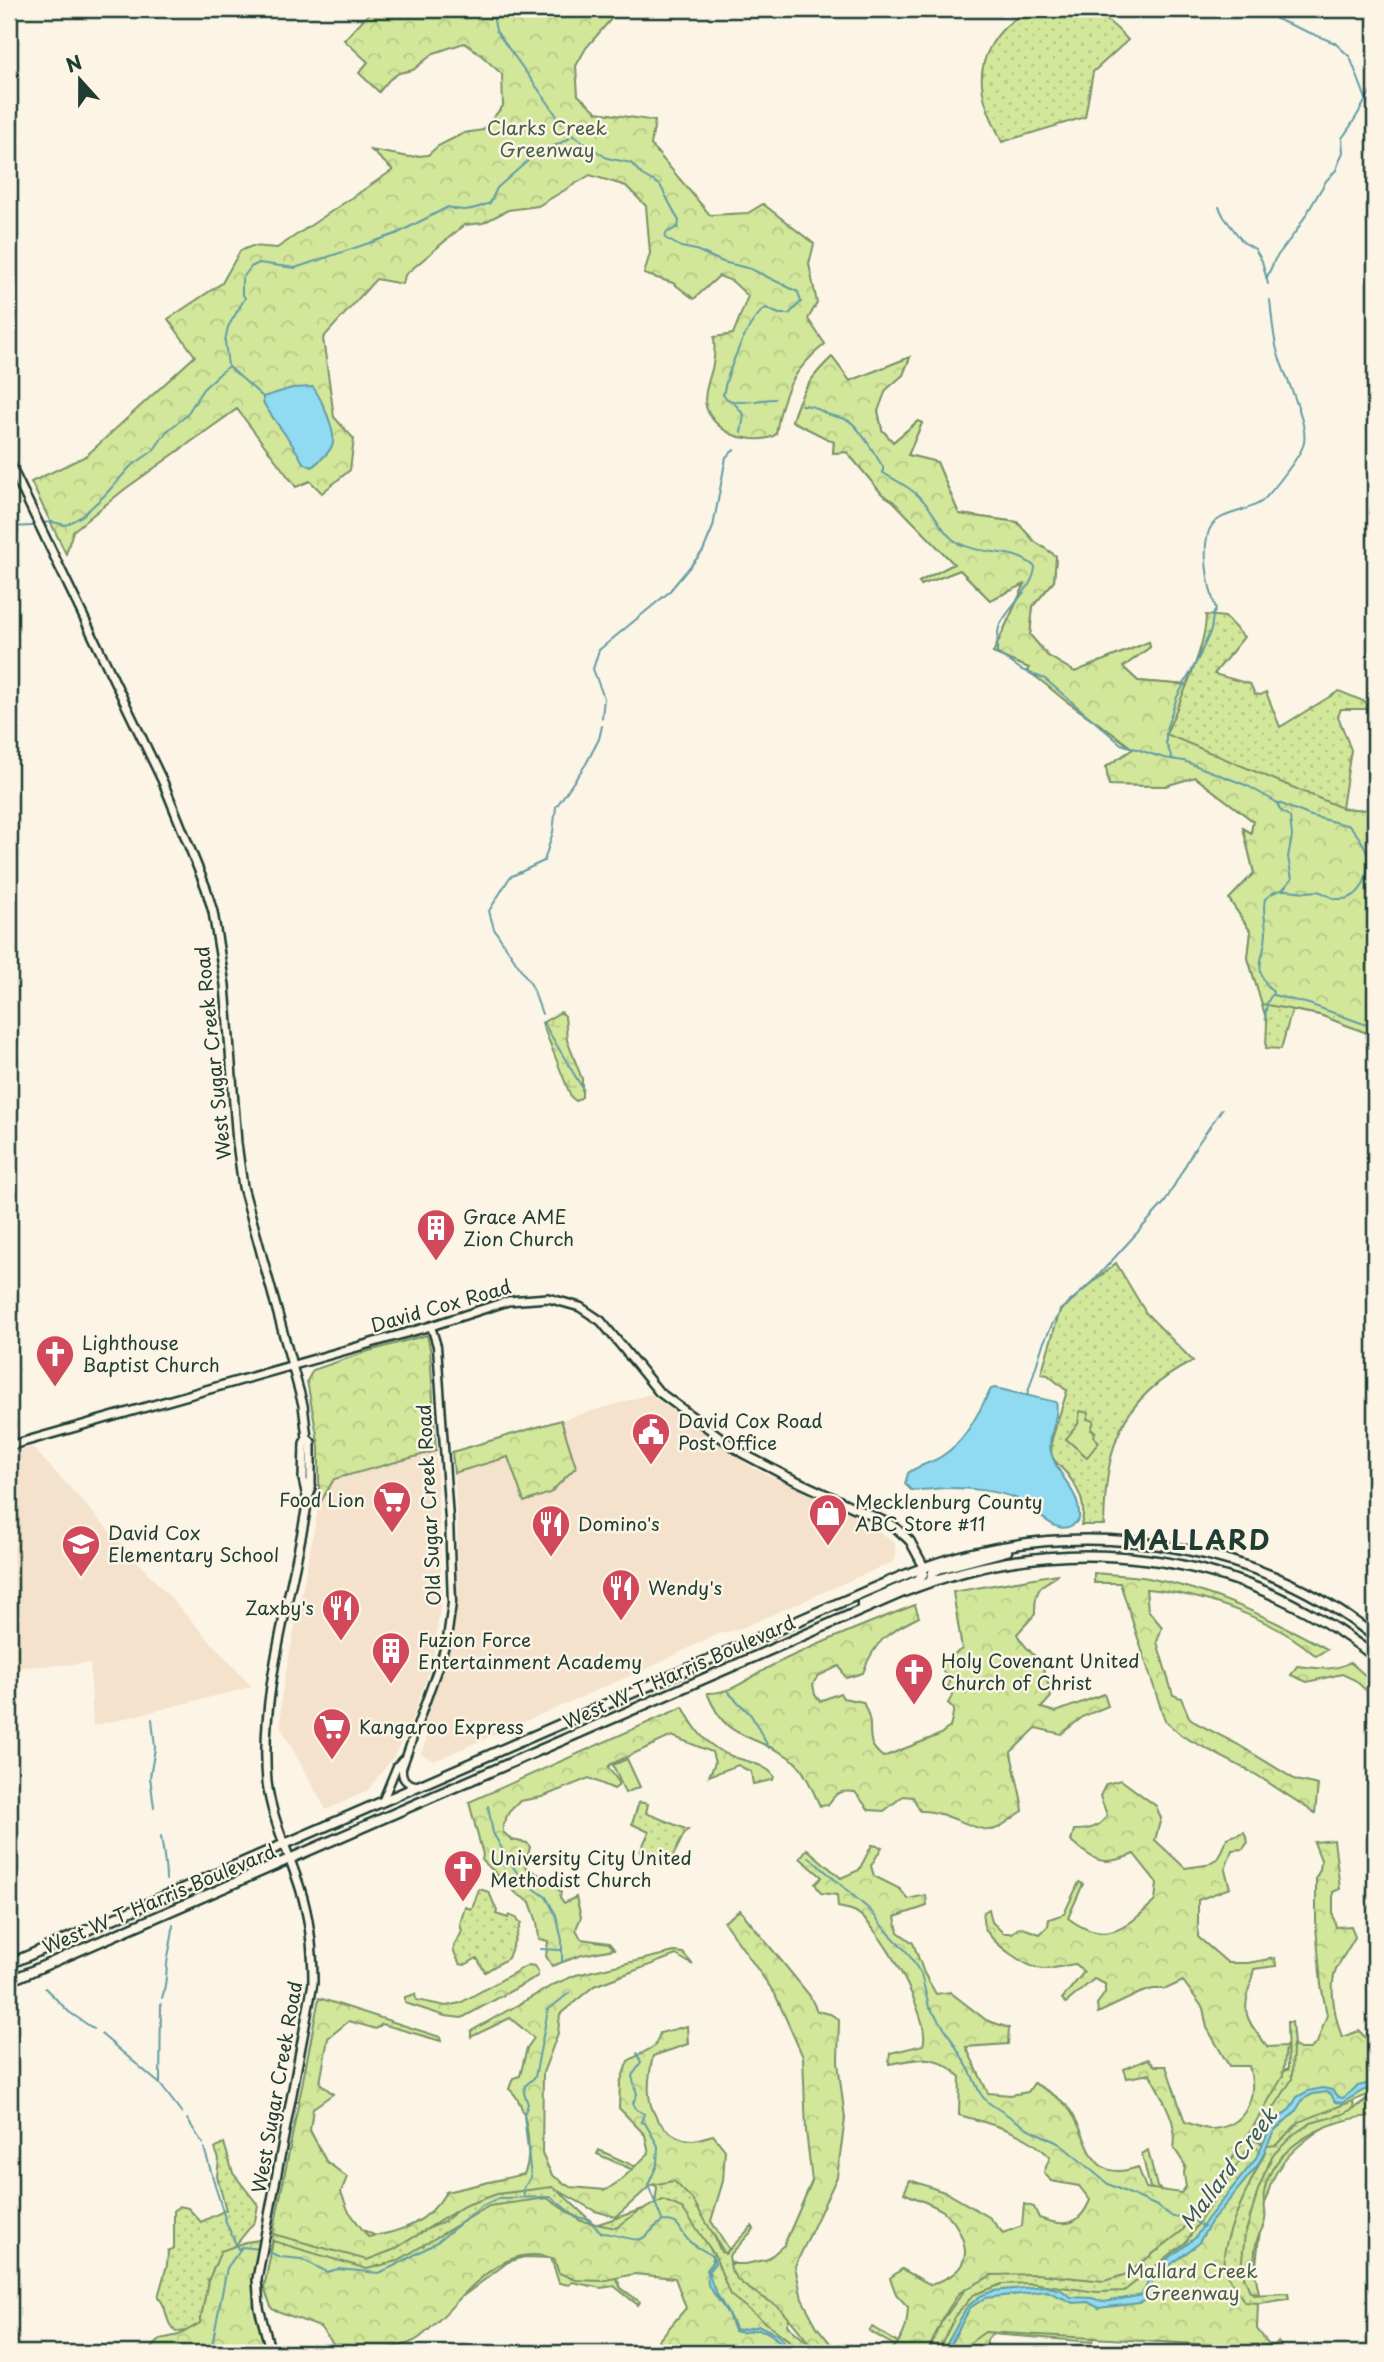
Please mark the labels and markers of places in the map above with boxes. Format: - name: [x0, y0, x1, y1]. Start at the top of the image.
- place label: Grace AME Zion Church: [463, 1202, 574, 1252]
- building icon: Grace AME Zion Church: [415, 1207, 457, 1262]
- place label: Lighthouse Baptist Church: [82, 1328, 220, 1378]
- church icon: Lighthouse Baptist Church: [34, 1333, 76, 1388]
- place label: David Cox Road Post Office: [678, 1406, 823, 1456]
- public building icon: David Cox Road Post Office: [630, 1411, 672, 1466]
- supermarket icon: Food Lion: [371, 1479, 413, 1534]
- place label: Food Lion: [279, 1485, 365, 1513]
- place label: Mecklenburg County ABC Store #11: [855, 1487, 1043, 1537]
- shop icon: Mecklenburg County ABC Store #11: [807, 1492, 849, 1547]
- restaurant icon: Domino's: [530, 1503, 572, 1558]
- place label: Domino's: [578, 1509, 660, 1537]
- place label: David Cox Elementary School: [108, 1518, 279, 1568]
- school or university icon: David Cox Elementary School: [60, 1523, 102, 1578]
- restaurant icon: Wendy's: [600, 1567, 642, 1622]
- place label: Wendy's: [648, 1573, 722, 1601]
- restaurant icon: Zaxby's: [320, 1587, 362, 1642]
- place label: Zaxby's: [245, 1593, 314, 1621]
- place label: Fuzion Force Entertainment Academy: [418, 1625, 642, 1675]
- building icon: Fuzion Force Entertainment Academy: [370, 1630, 412, 1685]
- place label: Holy Covenant United Church of Christ: [941, 1646, 1139, 1696]
- church icon: Holy Covenant United Church of Christ: [893, 1651, 935, 1706]
- supermarket icon: Kangaroo Express: [311, 1706, 353, 1761]
- place label: Kangaroo Express: [359, 1712, 524, 1740]
- place label: University City United Methodist Church: [490, 1843, 692, 1893]
- church icon: University City United Methodist Church: [442, 1848, 484, 1903]

